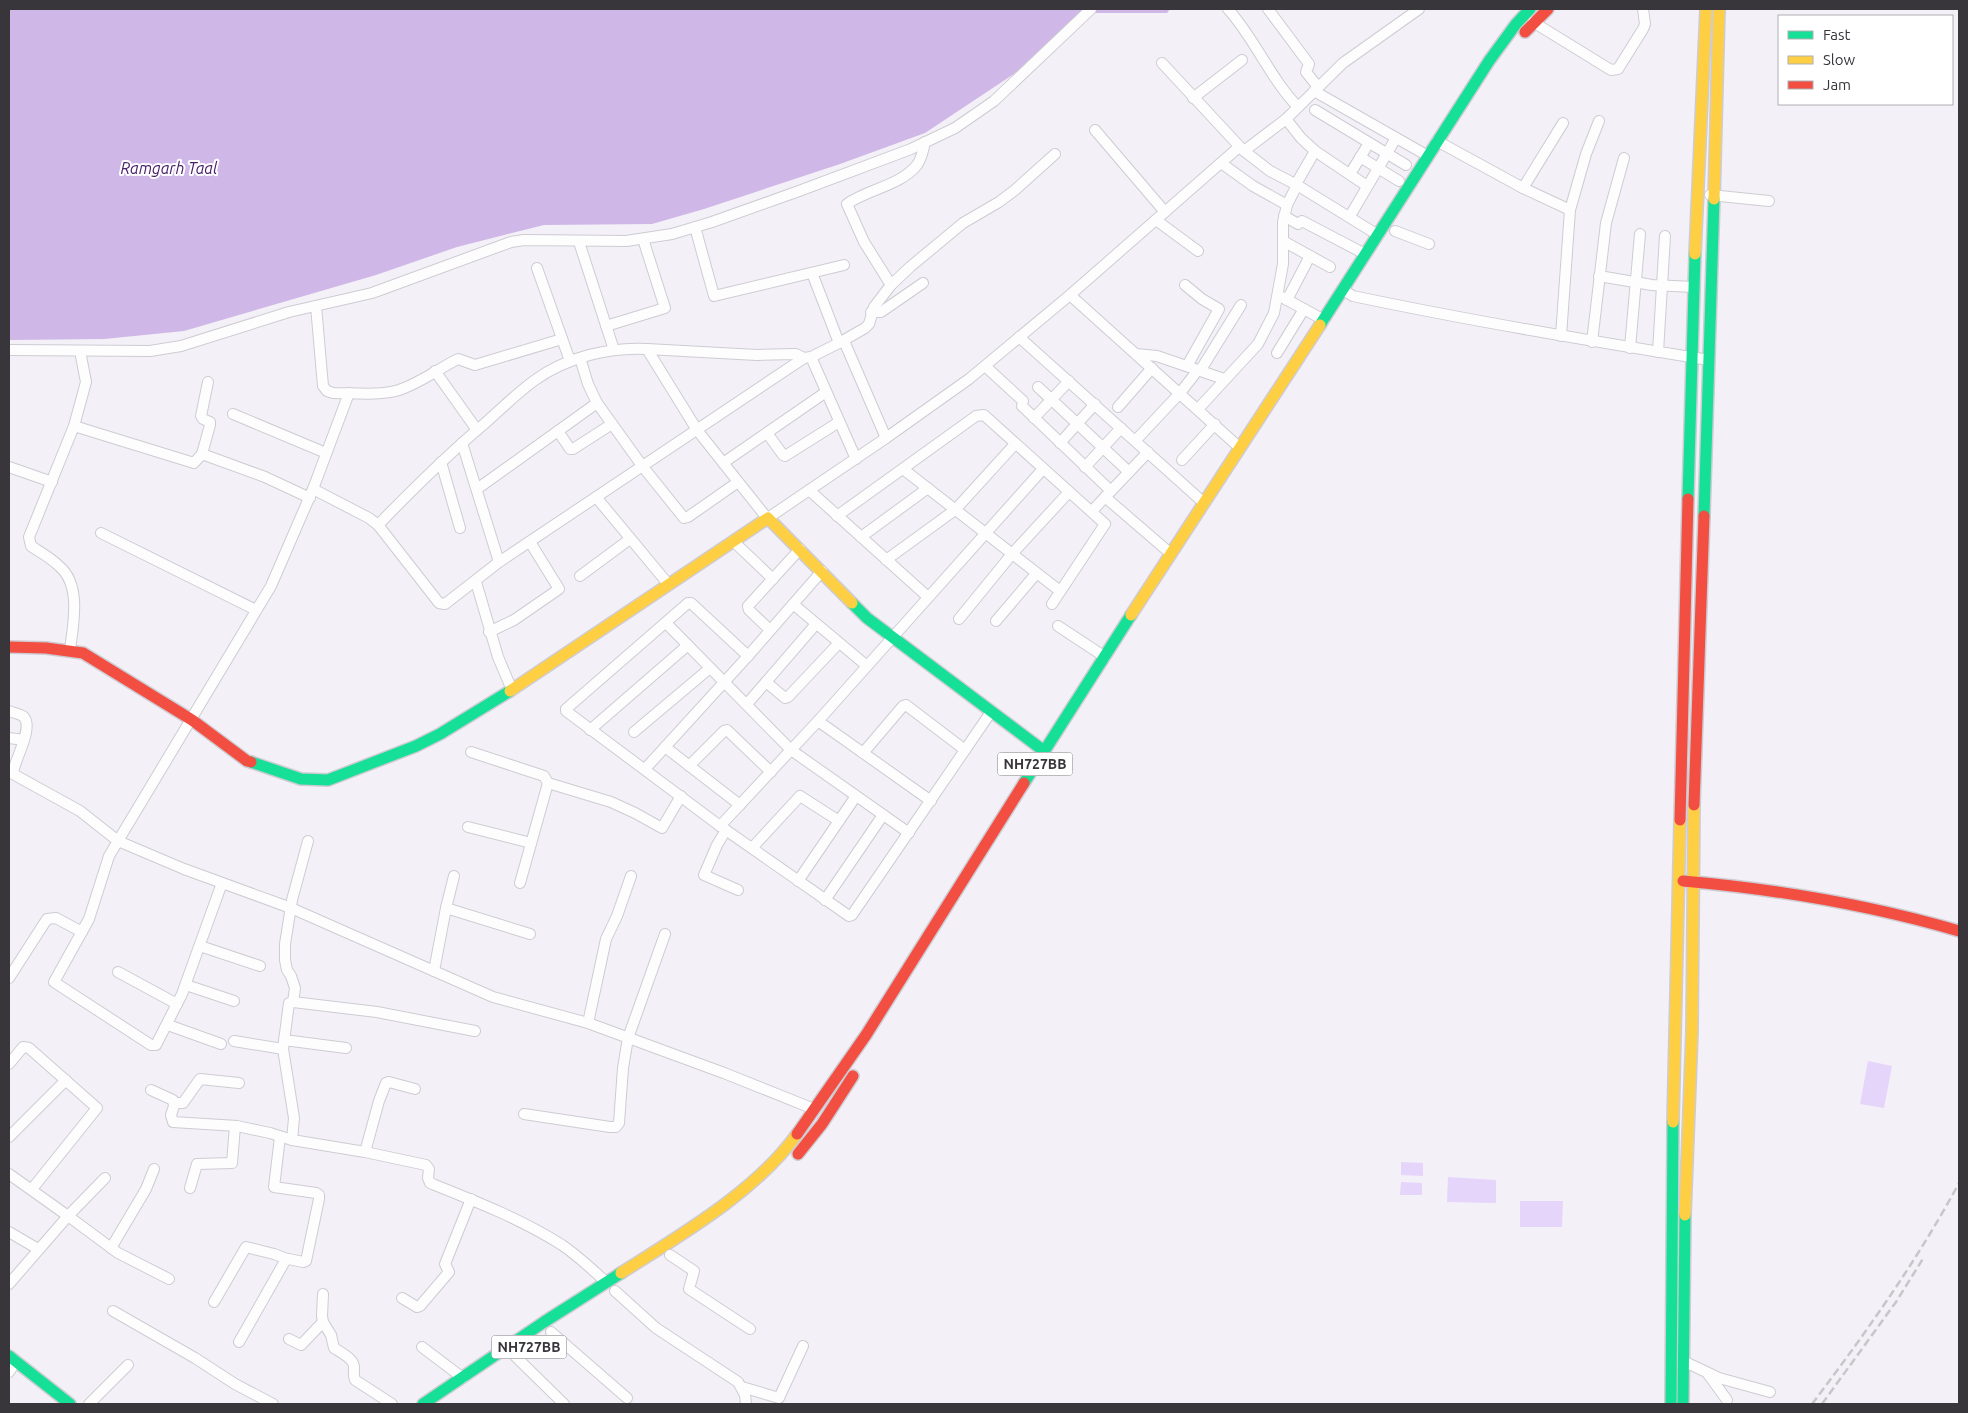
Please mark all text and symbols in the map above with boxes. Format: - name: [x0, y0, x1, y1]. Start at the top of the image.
- legend: [1778, 15, 1953, 105]
- text: Fast: [1823, 26, 1851, 43]
- text: Slow: [1823, 51, 1856, 68]
- text: Jam: [1823, 76, 1851, 93]
- water label: Ramgarh Taal: [120, 159, 218, 177]
- road number: NH727BB: [998, 752, 1072, 776]
- road number: NH727BB: [492, 1335, 566, 1358]

